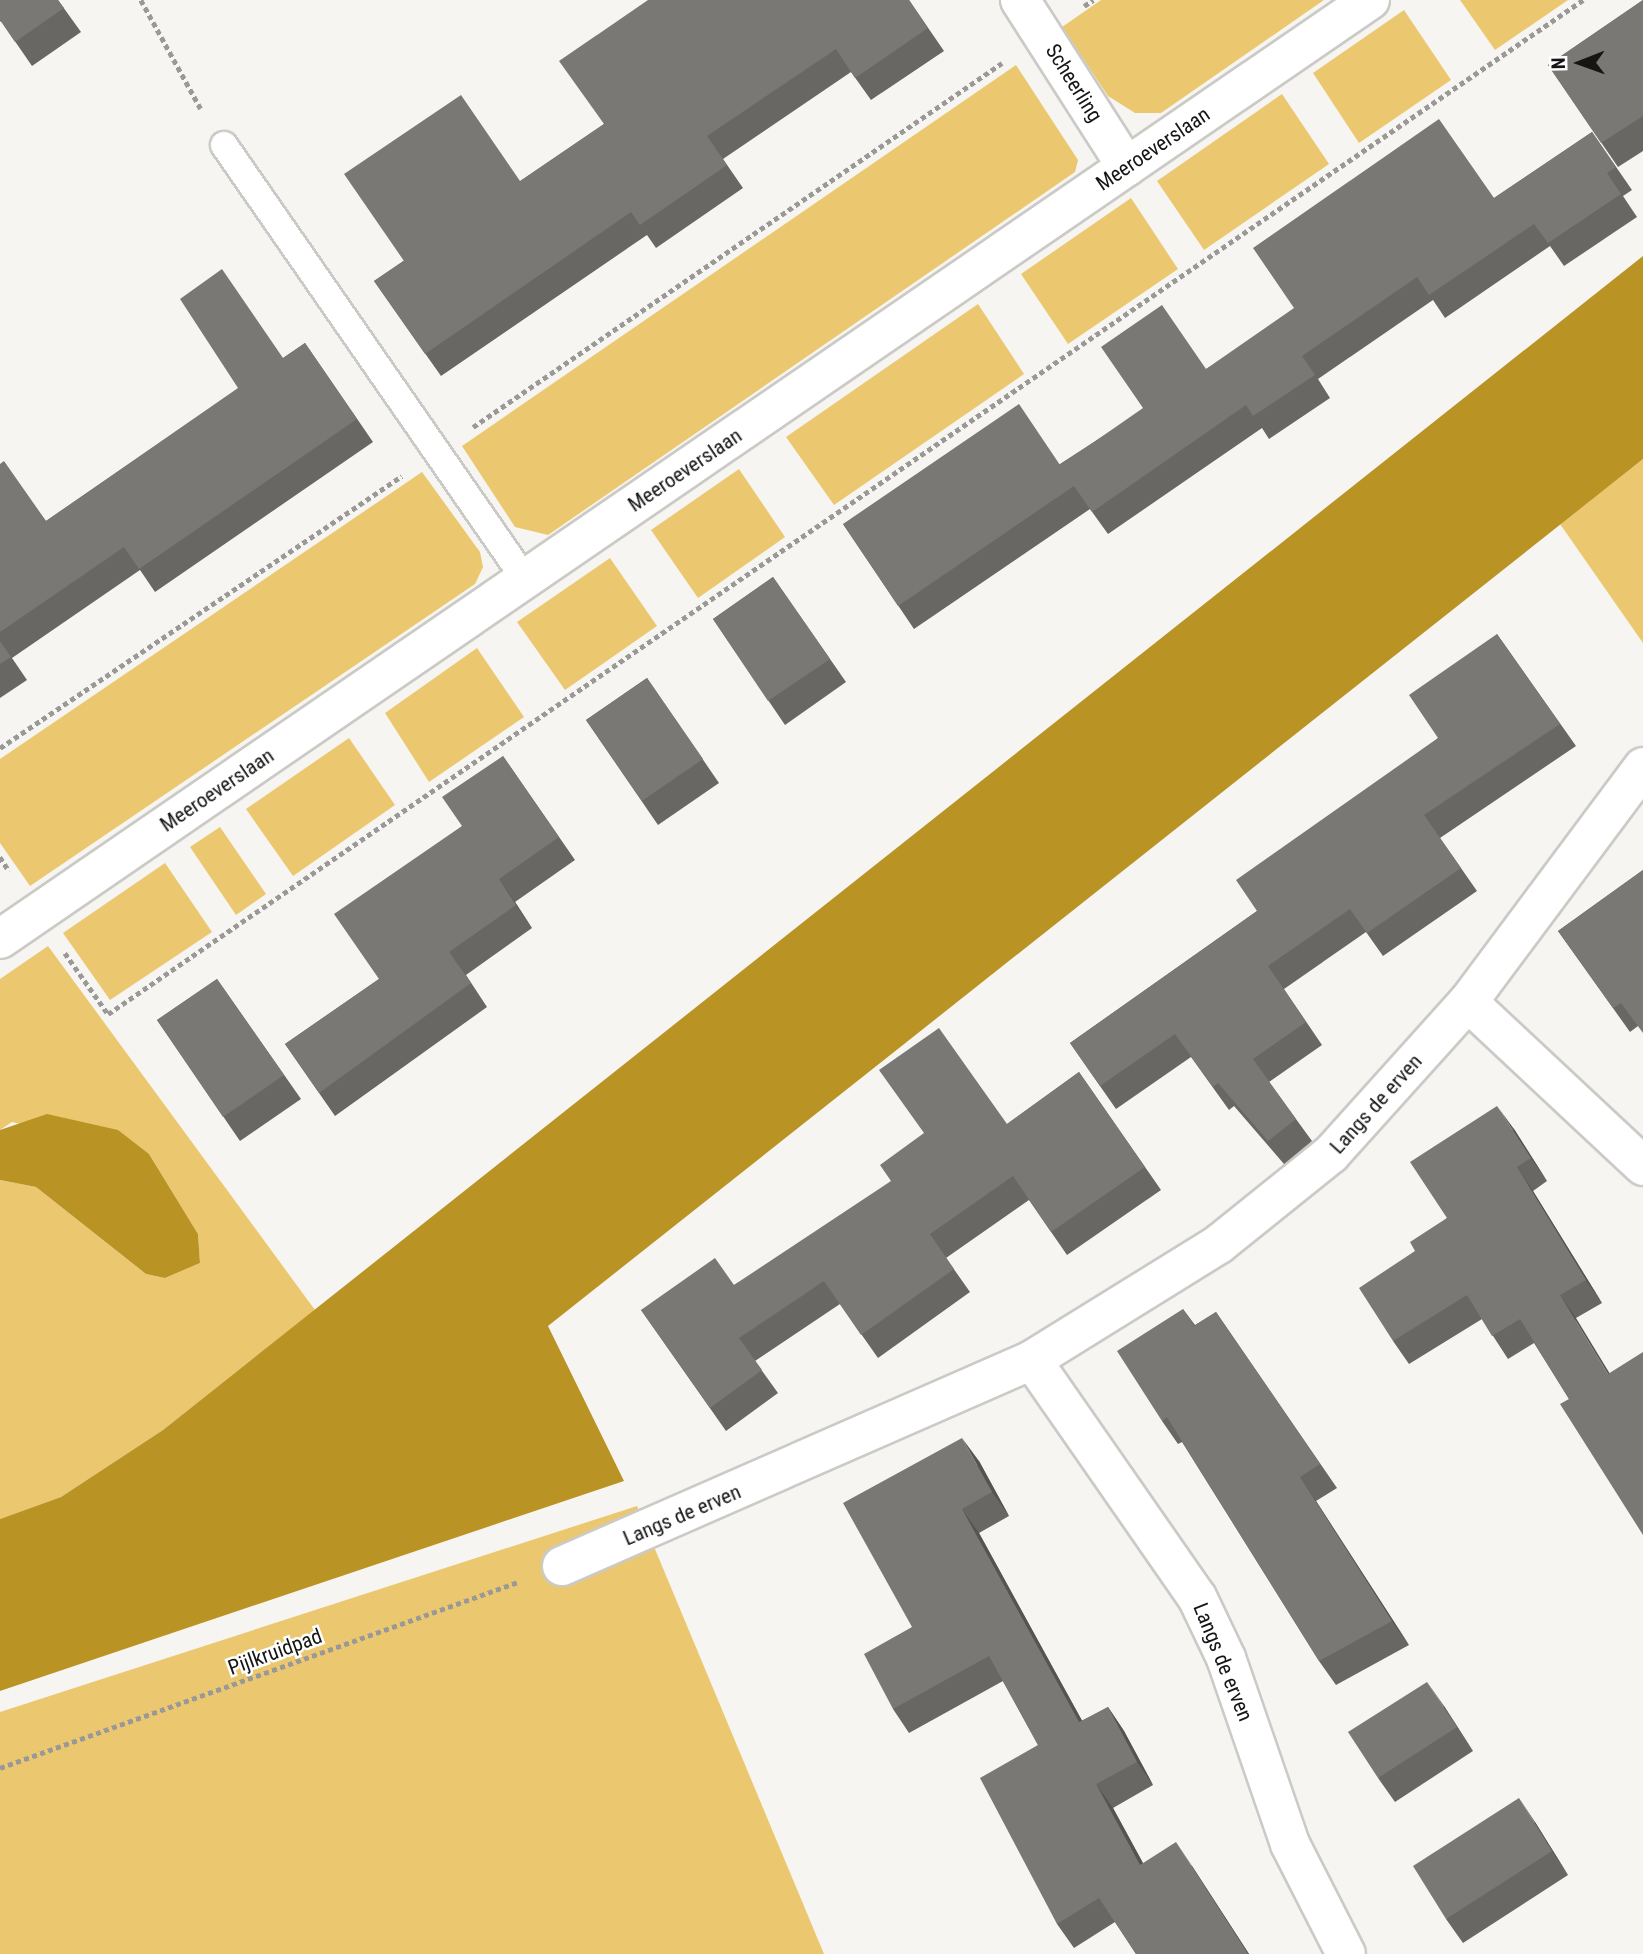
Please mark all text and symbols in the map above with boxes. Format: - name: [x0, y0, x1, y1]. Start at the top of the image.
- north arrow: [1545, 28, 1615, 98]
- street label: Scheerling: [1040, 39, 1108, 127]
- text: N: [1547, 57, 1570, 69]
- street label: Meeroeverslaan: [1091, 102, 1215, 196]
- street label: Meeroeverslaan: [623, 423, 747, 517]
- street label: Meeroeverslaan: [155, 743, 279, 837]
- street label: Langs de erven: [1325, 1049, 1427, 1159]
- street label: Langs de erven: [619, 1479, 745, 1551]
- street label: Langs de erven: [1188, 1599, 1258, 1725]
- street label: Pijlkruidpad: [225, 1623, 325, 1681]

